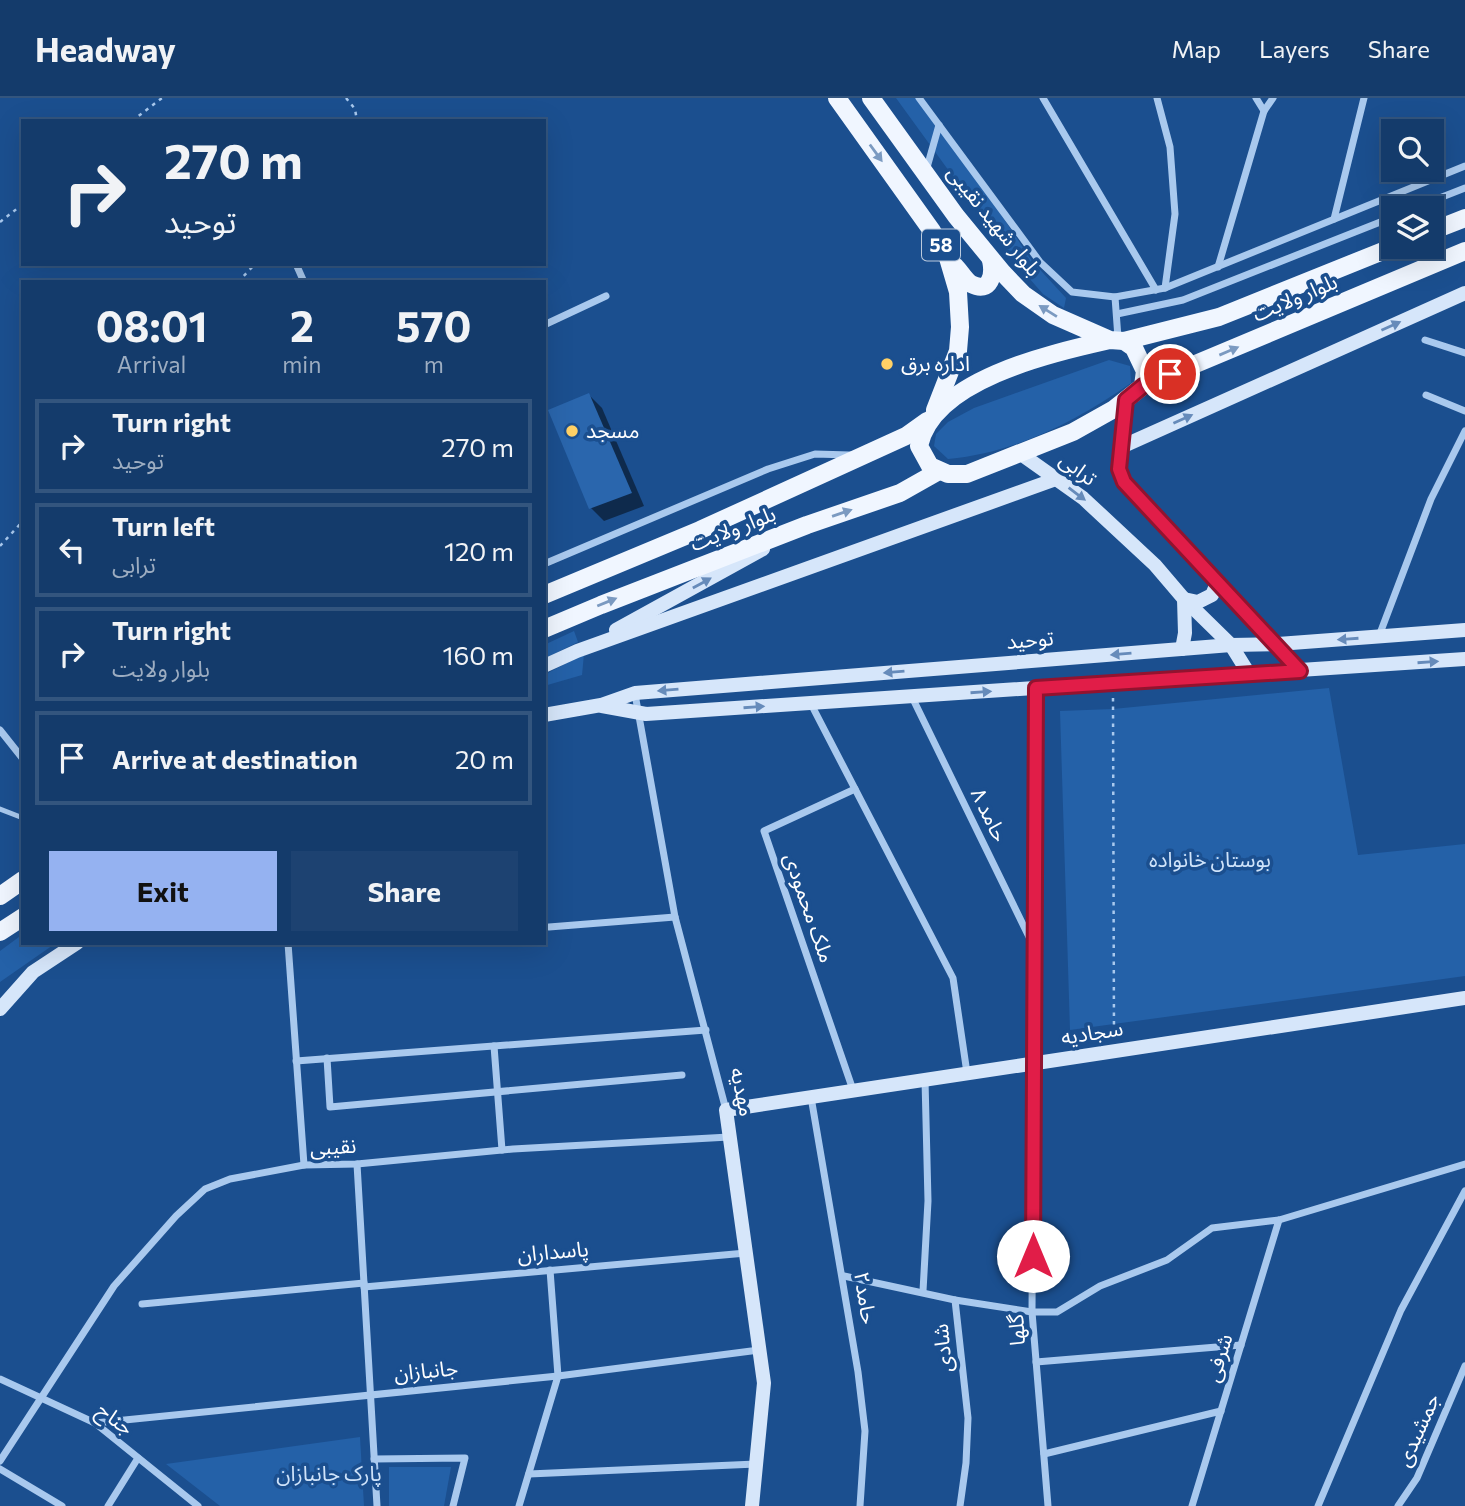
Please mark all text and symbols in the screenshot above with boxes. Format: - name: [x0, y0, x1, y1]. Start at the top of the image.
- text: Headway: [35, 28, 176, 69]
- text: Map: [1172, 34, 1221, 63]
- text: Layers: [1259, 34, 1330, 63]
- text: Share: [1368, 34, 1430, 63]
- map controls: [1381, 119, 1444, 259]
- button: search: [1381, 119, 1444, 182]
- text: 270 m: [164, 129, 303, 189]
- one-way arrow: [869, 144, 883, 162]
- icon: right: [49, 147, 140, 238]
- street label: بلوار شهید نقیبی: [942, 160, 1047, 281]
- button: layers: [1381, 196, 1444, 259]
- text: توحید: [164, 200, 236, 240]
- road number: 58: [922, 230, 960, 260]
- street label: بلوار ولایت: [1248, 268, 1341, 327]
- text: 08:01: [96, 299, 208, 351]
- text: 2: [290, 299, 314, 351]
- text: 570: [396, 299, 471, 351]
- one-way arrow: [1039, 304, 1058, 317]
- one-way arrow: [1380, 320, 1401, 331]
- pin: [1140, 344, 1200, 404]
- one-way arrow: [1219, 345, 1239, 357]
- text: Arrival: [117, 350, 186, 378]
- text: min: [282, 350, 321, 378]
- text: m: [424, 350, 444, 378]
- place label: اداره برق: [901, 350, 970, 376]
- icon: arrive: [1151, 355, 1189, 393]
- marker: اداره برق: [879, 356, 895, 372]
- text: Turn right: [112, 406, 231, 437]
- one-way arrow: [1173, 413, 1193, 425]
- place label: مسجد: [586, 417, 639, 442]
- marker: مسجد: [564, 423, 580, 439]
- icon: right: [53, 427, 91, 465]
- text: 270 m: [441, 431, 514, 462]
- text: توحید: [112, 446, 164, 474]
- street label: ترابی: [1055, 446, 1102, 491]
- one-way arrow: [1067, 486, 1085, 501]
- street label: بلوار ولایت: [686, 500, 779, 556]
- one-way arrow: [832, 507, 853, 518]
- text: Turn left: [112, 510, 215, 541]
- icon: left: [53, 531, 91, 569]
- text: 120 m: [444, 535, 514, 566]
- text: ترابی: [112, 550, 156, 578]
- one-way arrow: [692, 577, 711, 589]
- one-way arrow: [597, 597, 618, 608]
- text: Turn right: [112, 614, 231, 645]
- street label: توحید: [1005, 624, 1055, 654]
- one-way arrow: [1337, 634, 1359, 645]
- icon: right: [53, 635, 91, 673]
- text: 160 m: [442, 639, 514, 670]
- one-way arrow: [1110, 649, 1132, 660]
- text: بلوار ولایت: [112, 654, 210, 682]
- one-way arrow: [1417, 656, 1439, 667]
- one-way arrow: [883, 667, 905, 678]
- one-way arrow: [656, 685, 678, 696]
- one-way arrow: [970, 686, 992, 697]
- one-way arrow: [743, 702, 765, 713]
- icon: arrive: [53, 739, 91, 777]
- text: Arrive at destination: [112, 743, 358, 774]
- text: 20 m: [455, 743, 514, 774]
- street label: حامد ۸: [967, 783, 1014, 845]
- park label: بوستان خانواده: [1149, 846, 1271, 872]
- street label: ملک محمودی: [779, 849, 841, 966]
- button: Exit: [49, 851, 277, 931]
- button: Share: [291, 851, 518, 931]
- street label: سجادیه: [1059, 1014, 1125, 1049]
- street label: مهدیه: [725, 1065, 761, 1119]
- street label: نقیبی: [309, 1132, 357, 1160]
- position arrow: [996, 1219, 1070, 1293]
- street label: پاسداران: [516, 1235, 590, 1268]
- street label: حامد۲: [850, 1270, 883, 1326]
- street label: گلها: [1002, 1313, 1030, 1347]
- street label: شادی: [927, 1323, 957, 1374]
- street label: شرفی: [1198, 1330, 1238, 1385]
- street label: جانبازان: [393, 1354, 459, 1386]
- street label: جمشیدی: [1389, 1389, 1445, 1470]
- street label: جناح: [90, 1396, 139, 1443]
- park label: پارک جانبازان: [276, 1460, 382, 1487]

